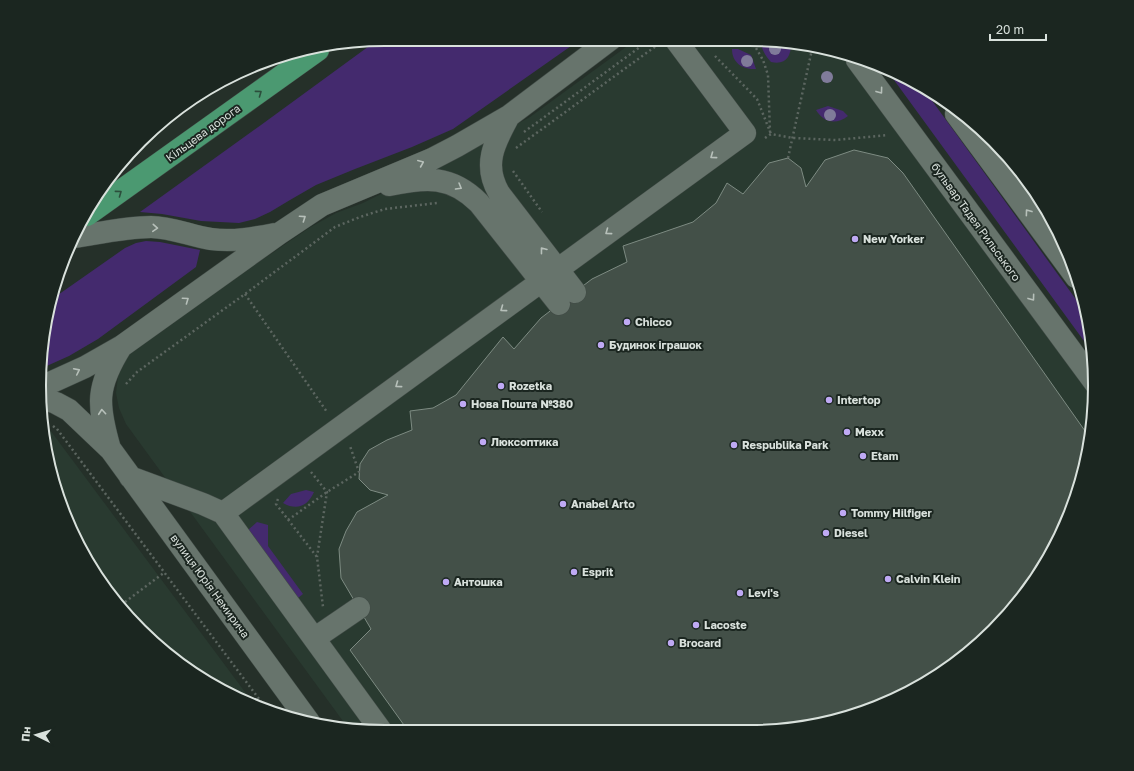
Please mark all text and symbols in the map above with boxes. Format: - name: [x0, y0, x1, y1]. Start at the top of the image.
- scale bar: [990, 16, 1046, 42]
- text: 20 m: [996, 22, 1024, 37]
- one-way arrow: [876, 87, 883, 94]
- one-way arrow: [254, 91, 261, 98]
- street label: Кільцева дорога: [163, 101, 242, 164]
- one-way arrow: [710, 151, 717, 159]
- one-way arrow: [417, 160, 425, 168]
- street label: бульвар Тадея Рильського: [929, 160, 1024, 284]
- one-way arrow: [455, 183, 462, 190]
- one-way arrow: [114, 191, 121, 198]
- one-way arrow: [1026, 209, 1033, 216]
- one-way arrow: [299, 215, 306, 222]
- one-way arrow: [152, 223, 158, 232]
- one-way arrow: [605, 228, 612, 235]
- place label: New Yorker: [863, 232, 925, 245]
- marker: New Yorker: [850, 234, 860, 244]
- one-way arrow: [540, 247, 547, 254]
- one-way arrow: [1027, 293, 1034, 300]
- one-way arrow: [181, 298, 188, 305]
- one-way arrow: [500, 304, 507, 312]
- place label: Chicco: [635, 315, 672, 328]
- marker: Chicco: [622, 317, 632, 327]
- place label: Будинок іграшок: [609, 338, 703, 351]
- marker: Будинок іграшок: [596, 340, 606, 350]
- one-way arrow: [73, 368, 80, 376]
- place label: Rozetka: [509, 379, 552, 392]
- one-way arrow: [395, 381, 402, 388]
- marker: Rozetka: [496, 381, 506, 391]
- place label: Intertop: [837, 393, 881, 406]
- marker: Intertop: [824, 395, 834, 405]
- place label: Нова Пошта №380: [471, 397, 573, 410]
- marker: Нова Пошта №380: [458, 399, 468, 409]
- one-way arrow: [97, 409, 106, 415]
- place label: Mexx: [855, 425, 885, 438]
- marker: Mexx: [842, 427, 852, 437]
- place label: Люксоптика: [491, 435, 558, 448]
- marker: Люксоптика: [478, 437, 488, 447]
- place label: Respublika Park: [742, 438, 829, 451]
- marker: Respublika Park: [729, 440, 739, 450]
- place label: Etam: [871, 449, 899, 462]
- marker: Etam: [858, 451, 868, 461]
- place label: Anabel Arto: [571, 497, 635, 510]
- marker: Anabel Arto: [558, 499, 568, 509]
- place label: Tommy Hilfiger: [851, 506, 932, 519]
- marker: Tommy Hilfiger: [838, 508, 848, 518]
- place label: Diesel: [834, 526, 868, 539]
- marker: Diesel: [821, 528, 831, 538]
- street label: вулиця Юрія Немирича: [168, 531, 253, 640]
- place label: Esprit: [582, 565, 614, 578]
- marker: Esprit: [569, 567, 579, 577]
- place label: Calvin Klein: [896, 572, 961, 585]
- marker: Calvin Klein: [883, 574, 893, 584]
- place label: Антошка: [454, 575, 503, 588]
- marker: Антошка: [441, 577, 451, 587]
- place label: Levi's: [748, 586, 779, 599]
- marker: Levi's: [735, 588, 745, 598]
- place label: Lacoste: [704, 618, 747, 631]
- marker: Lacoste: [691, 620, 701, 630]
- place label: Brocard: [679, 636, 721, 649]
- marker: Brocard: [666, 638, 676, 648]
- north arrow: [16, 715, 56, 755]
- text: Пн: [18, 726, 33, 742]

